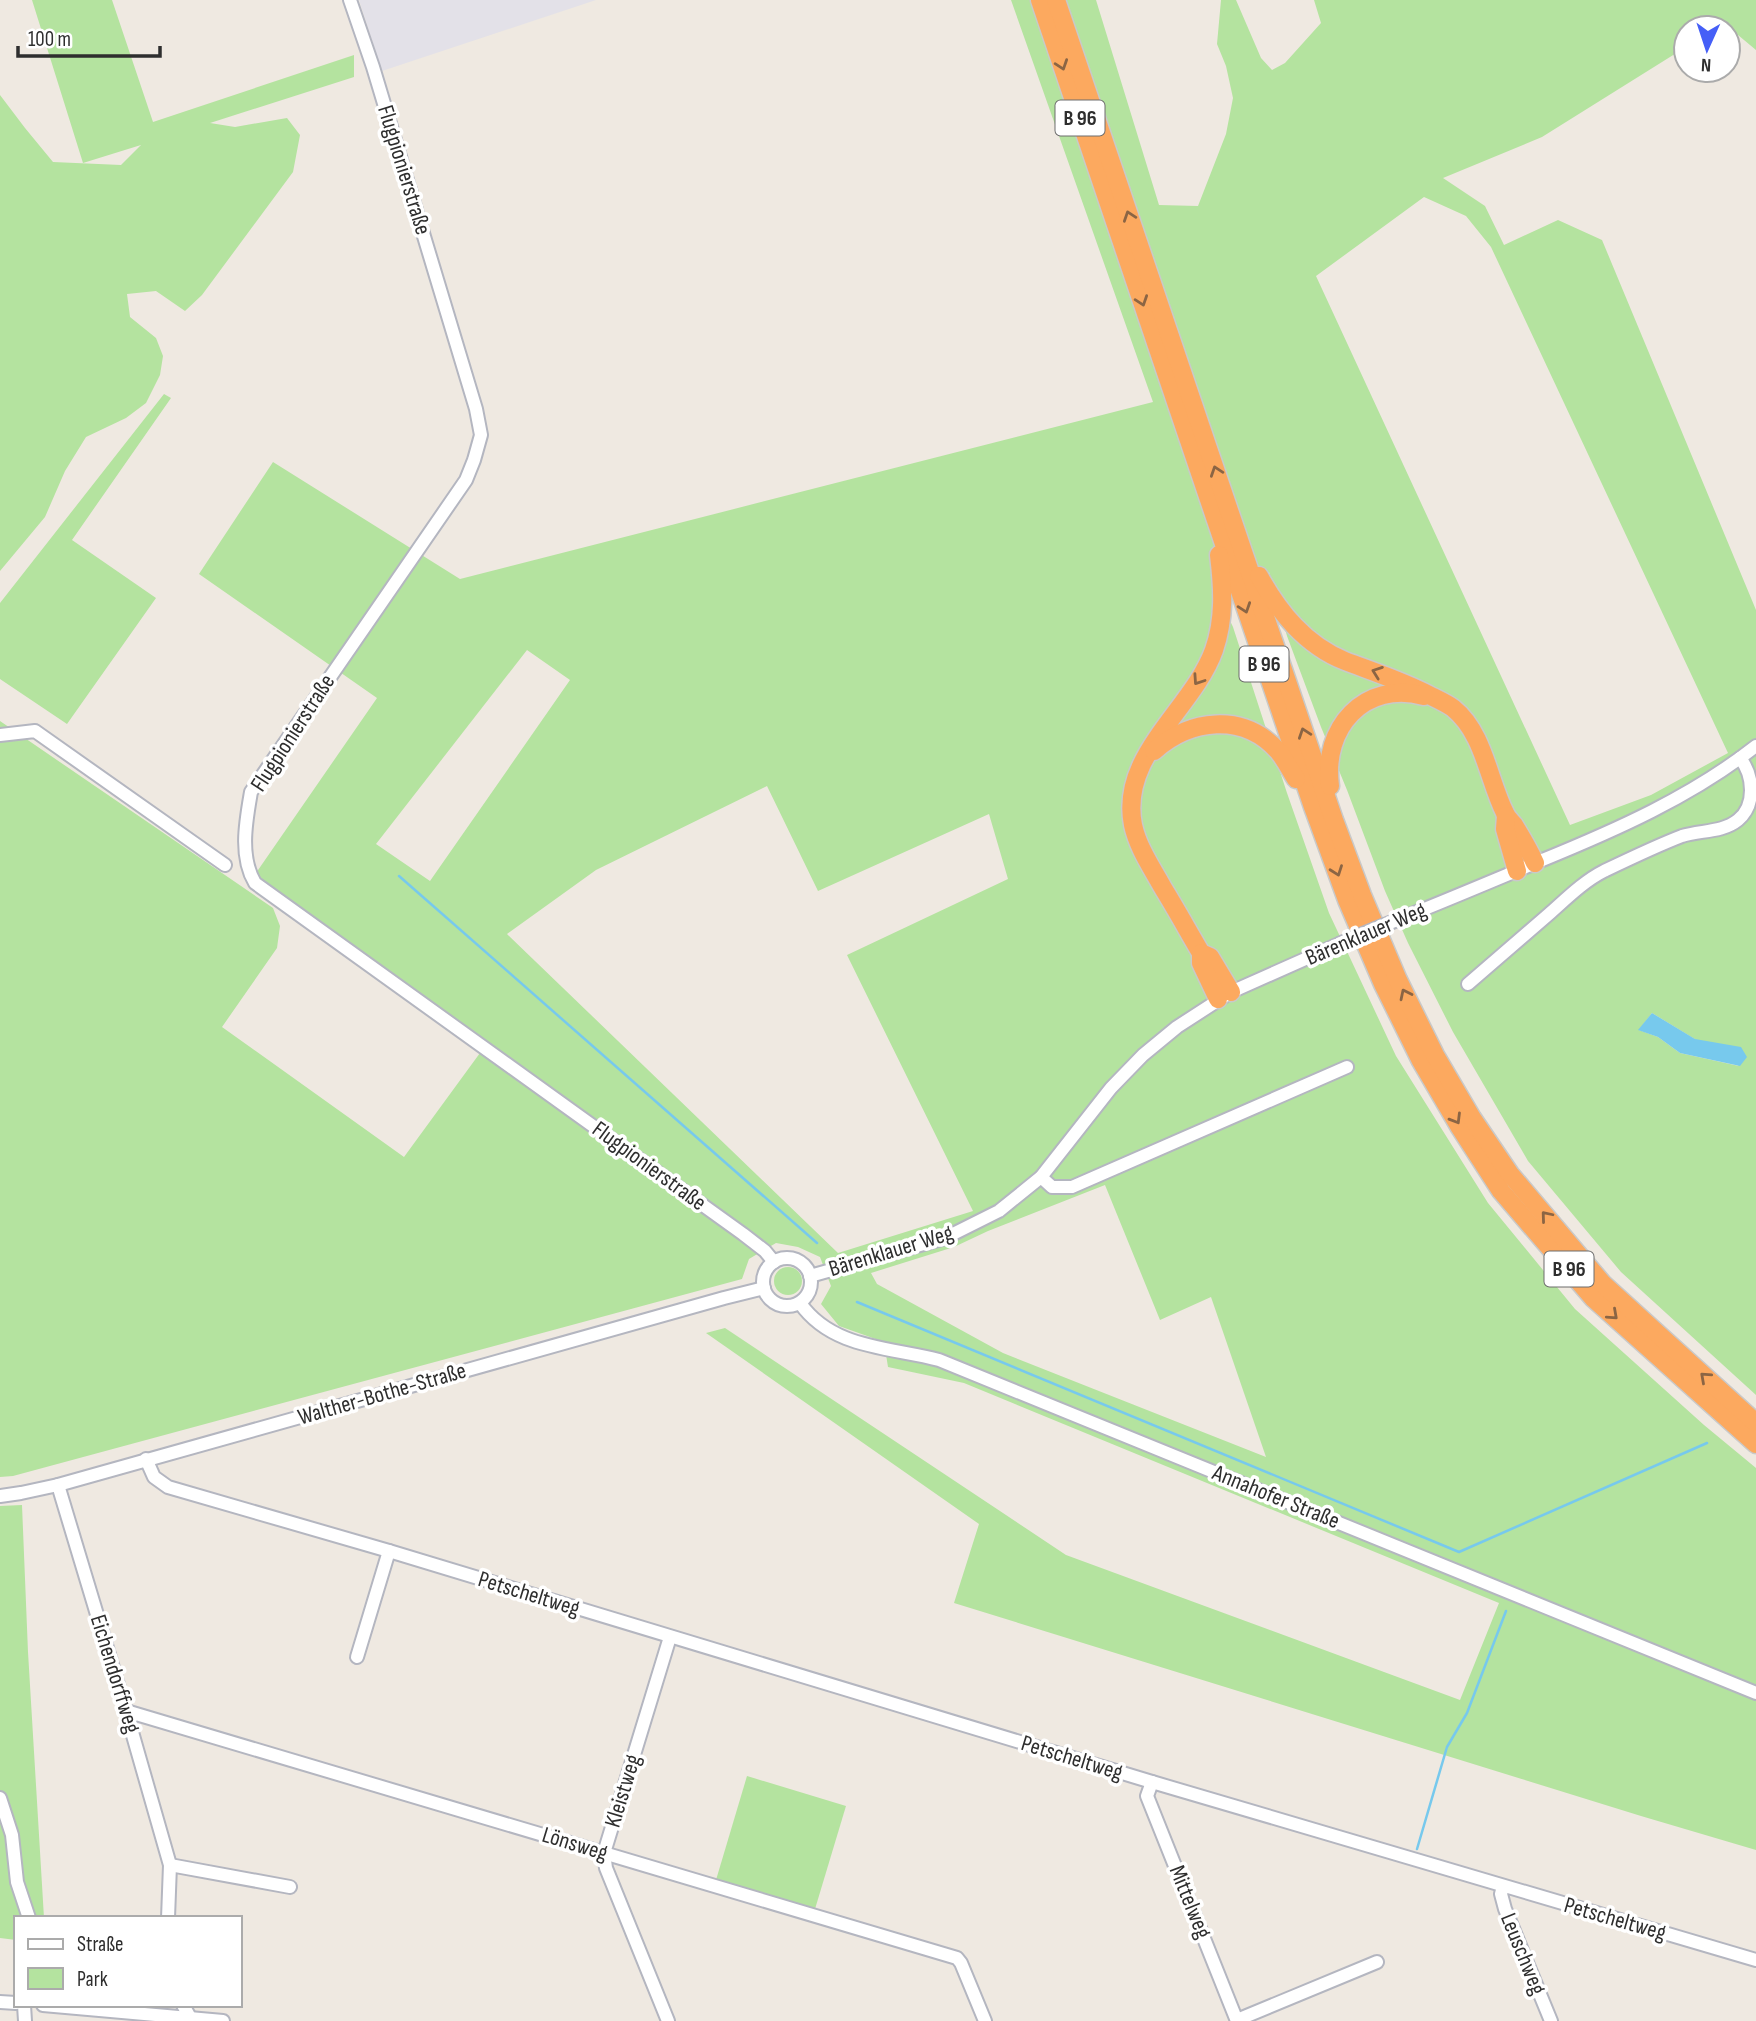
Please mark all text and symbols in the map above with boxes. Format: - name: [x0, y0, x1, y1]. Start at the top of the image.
- scale bar: [18, 14, 159, 58]
- north arrow: [1672, 14, 1742, 84]
- text: 100 m: [28, 27, 71, 52]
- text: N: [1701, 53, 1712, 76]
- one-way arrow: [1053, 58, 1068, 70]
- road number: B 96: [1056, 100, 1104, 136]
- street label: Flugpionierstraße: [371, 102, 437, 238]
- one-way arrow: [1123, 210, 1137, 222]
- one-way arrow: [1133, 295, 1148, 307]
- one-way arrow: [1210, 466, 1224, 478]
- one-way arrow: [1237, 601, 1251, 613]
- road number: B 96: [1240, 646, 1288, 682]
- one-way arrow: [1372, 666, 1384, 680]
- street label: Flugpionierstraße: [245, 669, 341, 797]
- one-way arrow: [1193, 673, 1206, 686]
- one-way arrow: [1298, 727, 1312, 739]
- one-way arrow: [1328, 865, 1342, 877]
- street label: Bärenklauer Weg: [1301, 896, 1431, 972]
- one-way arrow: [1400, 988, 1413, 1001]
- one-way arrow: [1447, 1112, 1460, 1125]
- street label: Flugpionierstraße: [587, 1115, 711, 1217]
- one-way arrow: [1541, 1211, 1554, 1224]
- street label: Bärenklauer Weg: [825, 1219, 957, 1283]
- road number: B 96: [1544, 1252, 1594, 1286]
- one-way arrow: [1605, 1307, 1618, 1320]
- street label: Walther-Bothe-Straße: [295, 1357, 469, 1431]
- one-way arrow: [1701, 1373, 1714, 1385]
- street label: Annahofer Straße: [1207, 1458, 1344, 1535]
- street label: Petscheltweg: [475, 1565, 583, 1623]
- street label: Eichendorffweg: [84, 1611, 146, 1737]
- street label: Petscheltweg: [1018, 1729, 1126, 1787]
- street label: Kleistweg: [599, 1751, 647, 1831]
- street label: Lönsweg: [539, 1821, 611, 1867]
- street label: Mittelweg: [1163, 1861, 1217, 1943]
- street label: Petscheltweg: [1561, 1891, 1669, 1947]
- street label: Leuschweg: [1494, 1909, 1552, 1999]
- legend: [14, 1916, 242, 2007]
- text: Straße: [77, 1932, 123, 1957]
- text: Park: [77, 1967, 108, 1992]

